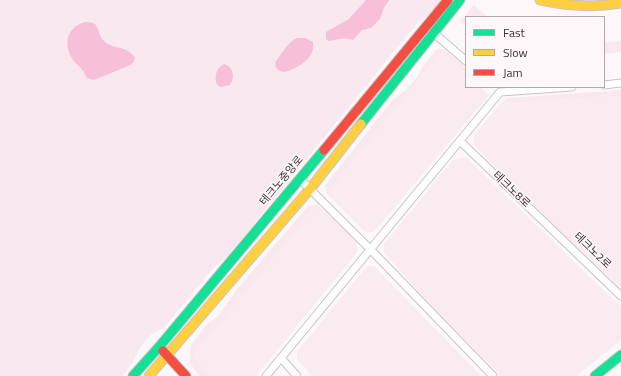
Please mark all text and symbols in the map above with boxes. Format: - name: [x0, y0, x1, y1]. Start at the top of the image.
- legend: [465, 16, 605, 88]
- text: Fast: [503, 23, 525, 42]
- text: Slow: [503, 43, 528, 62]
- text: Jam: [503, 63, 523, 82]
- street label: 테크노중앙로: [257, 154, 307, 208]
- street label: 테크노8로: [490, 169, 532, 211]
- street label: 테크노2로: [571, 230, 613, 272]

